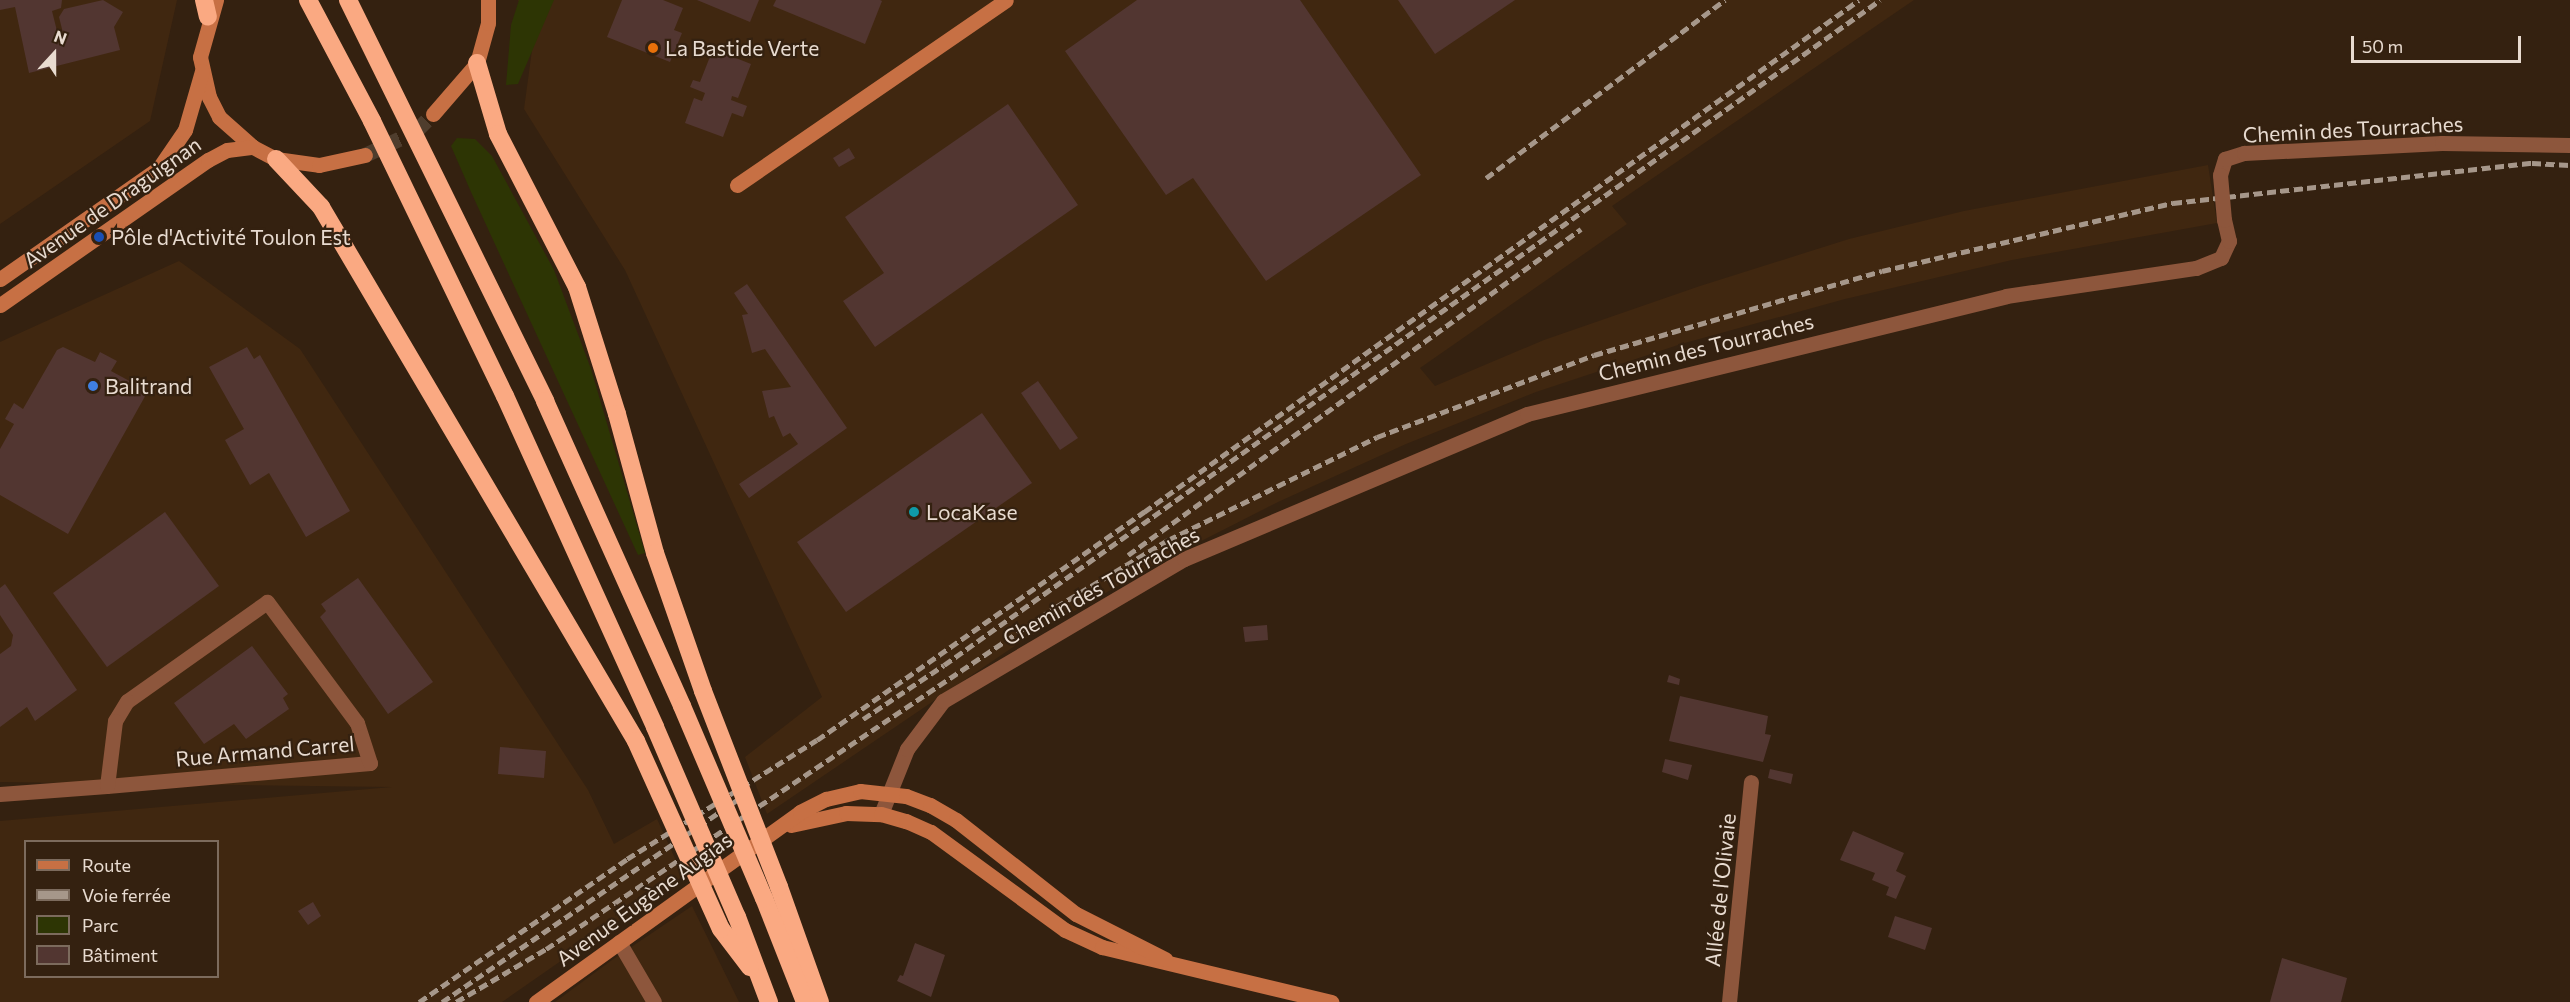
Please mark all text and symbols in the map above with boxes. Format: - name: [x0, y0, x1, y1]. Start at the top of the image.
- north arrow: [24, 24, 84, 84]
- scale bar: [2354, 24, 2524, 62]
- text: N: [52, 26, 70, 48]
- place label: La Bastide Verte: [665, 35, 819, 61]
- text: 50 m: [2362, 35, 2403, 57]
- marker: La Bastide Verte: [646, 41, 660, 55]
- street label: Chemin des Tourraches: [2242, 111, 2464, 147]
- street label: Avenue de Draguignan: [18, 131, 206, 273]
- place label: Pôle d'Activité Toulon Est: [111, 224, 351, 250]
- marker: Pôle d'Activité Toulon Est: [92, 230, 106, 244]
- street label: Chemin des Tourraches: [1596, 308, 1816, 386]
- place label: Balitrand: [105, 373, 192, 399]
- marker: Balitrand: [86, 379, 100, 393]
- place label: LocaKase: [926, 499, 1018, 525]
- marker: LocaKase: [907, 505, 921, 519]
- street label: Chemin des Tourraches: [998, 521, 1204, 651]
- street label: Rue Armand Carrel: [175, 731, 355, 771]
- street label: Allée de l'Olivaie: [1699, 812, 1741, 968]
- street label: Avenue Eugène Augias: [551, 827, 737, 971]
- legend: [24, 840, 219, 978]
- text: Route: [82, 854, 131, 876]
- text: Voie ferrée: [82, 884, 171, 906]
- text: Parc: [82, 914, 119, 936]
- text: Bâtiment: [82, 944, 158, 966]

